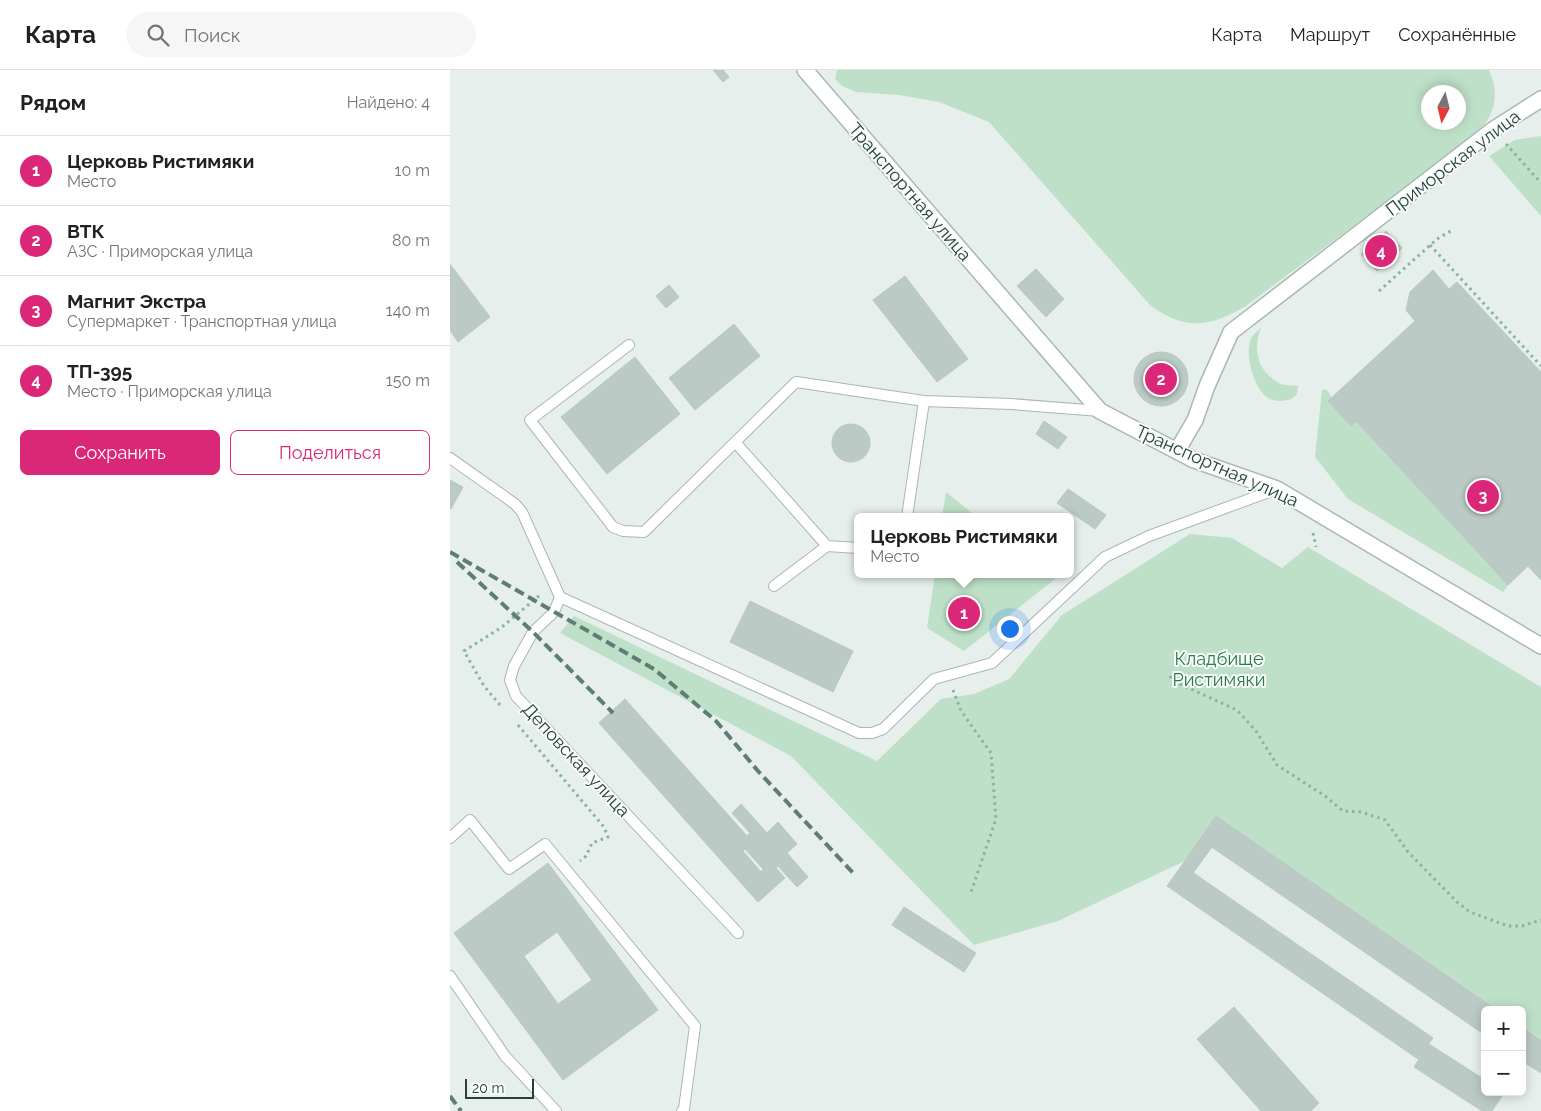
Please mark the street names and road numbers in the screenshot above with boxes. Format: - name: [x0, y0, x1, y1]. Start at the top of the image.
- street label: Приморская улица: [1382, 105, 1524, 220]
- street label: Транспортная улица: [845, 118, 976, 265]
- street label: Транспортная улица: [1133, 420, 1302, 511]
- street label: Деповская улица: [518, 698, 635, 821]

